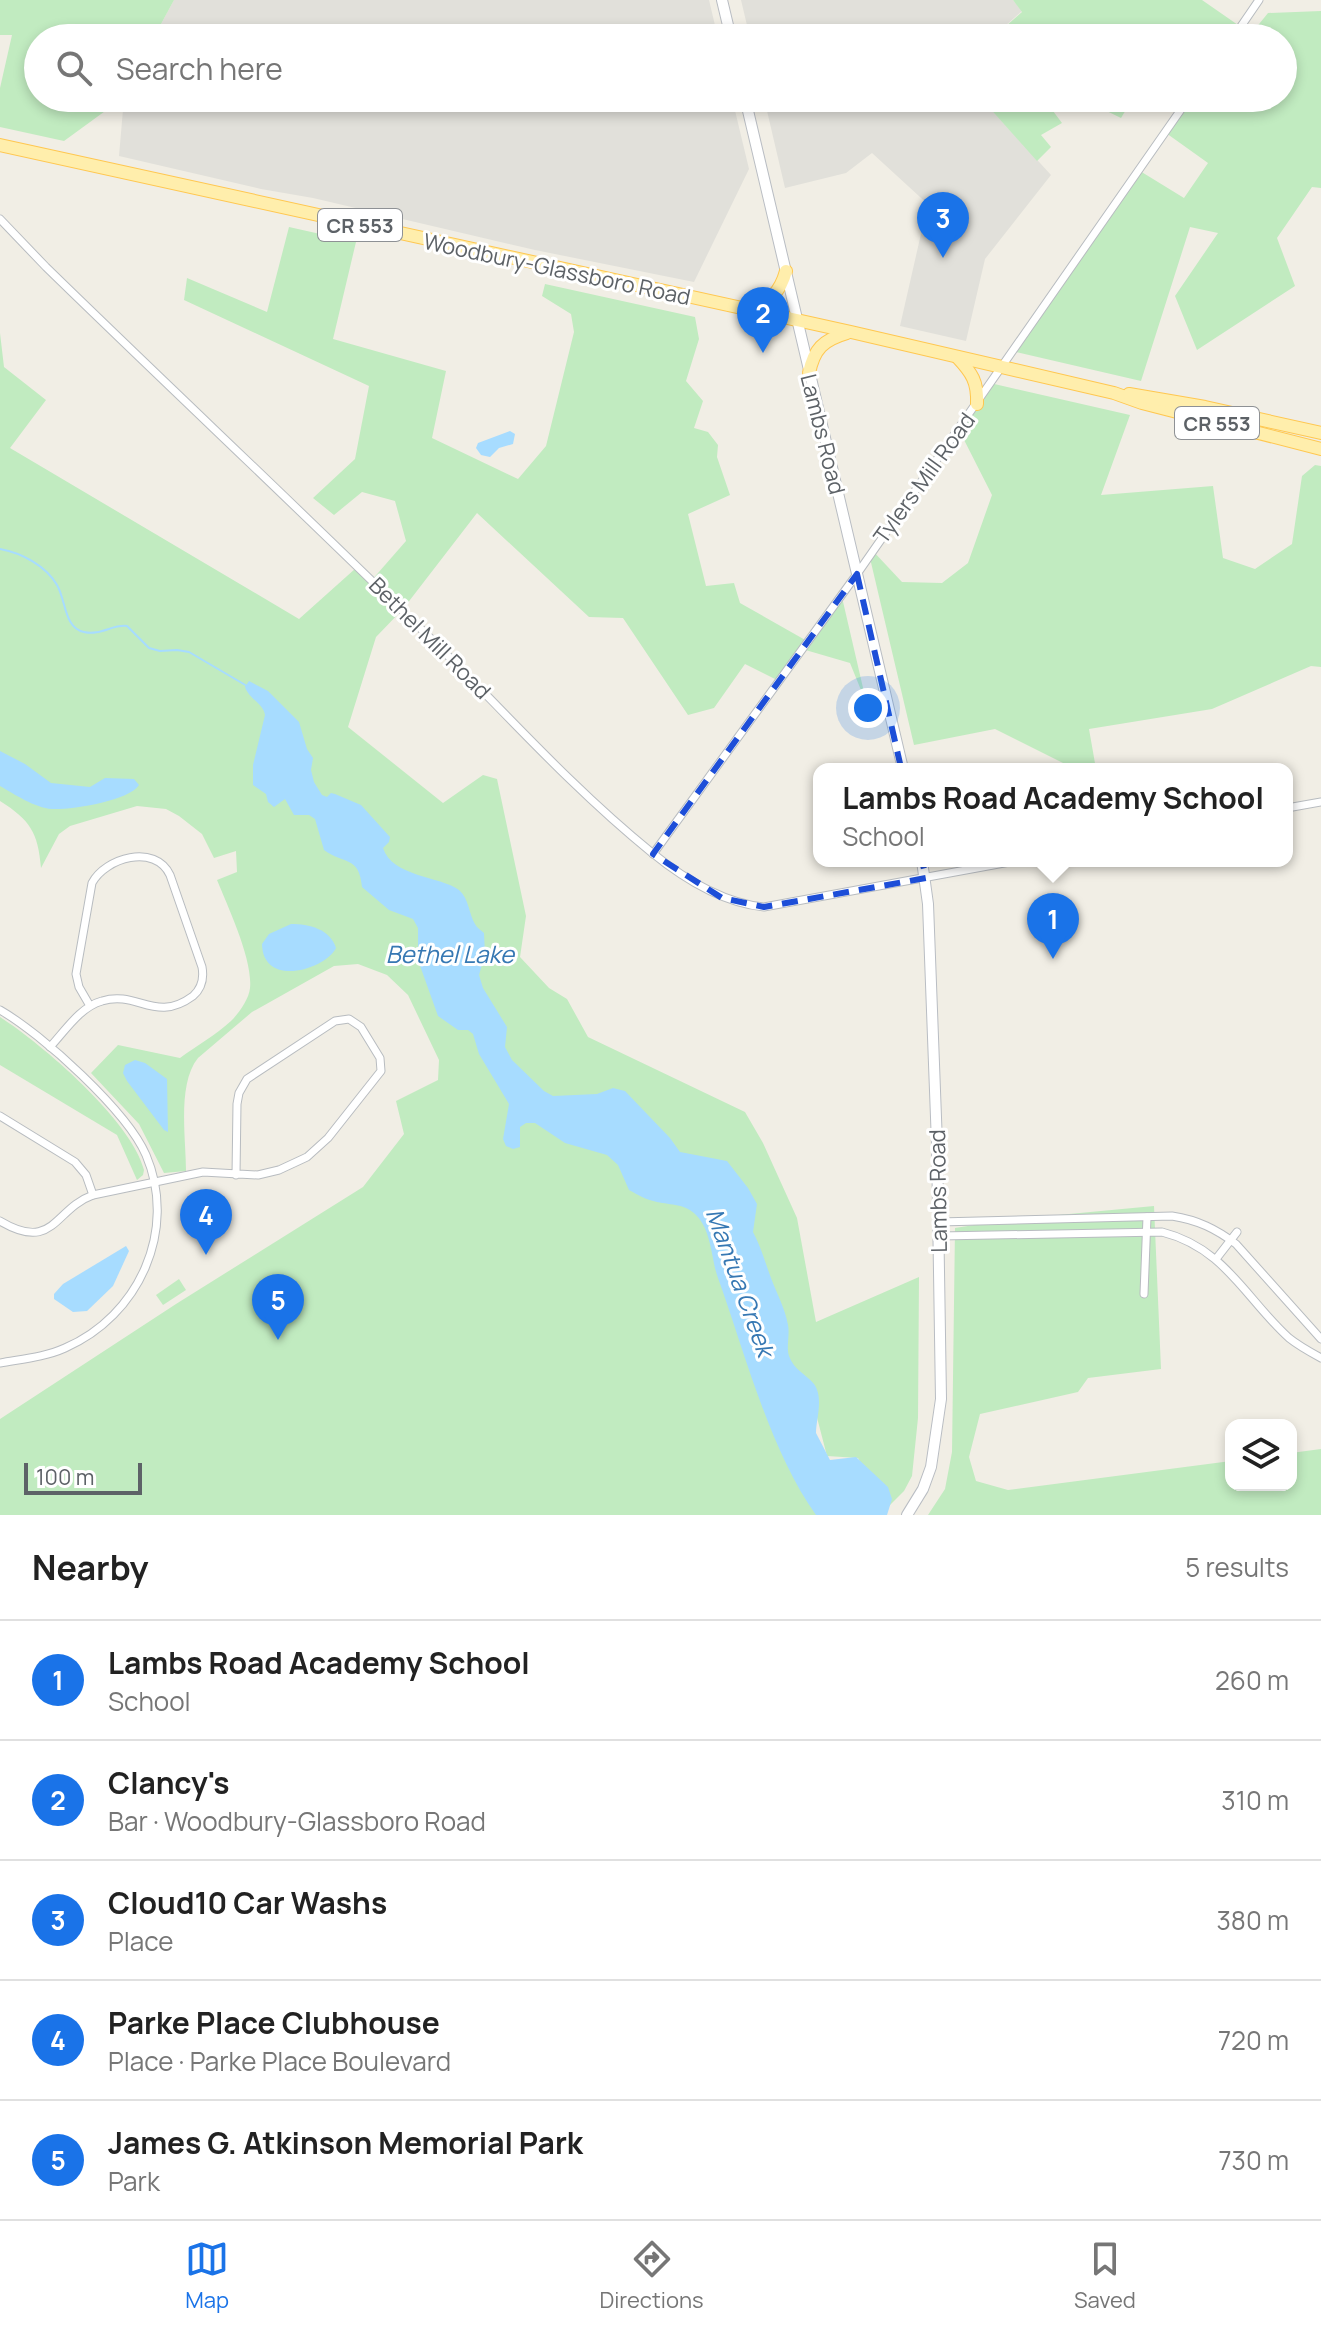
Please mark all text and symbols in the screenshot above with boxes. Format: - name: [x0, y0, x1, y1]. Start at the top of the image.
- search box: [24, 24, 1297, 112]
- icon: search: [52, 46, 96, 90]
- text: Search here: [116, 48, 283, 89]
- pin: 3: [917, 192, 969, 258]
- road number: CR 553: [318, 209, 402, 241]
- street label: Woodbury-Glassboro Road: [421, 226, 693, 312]
- pin: 2: [737, 287, 789, 353]
- street label: Lambs Road: [794, 371, 852, 497]
- street label: Tylers Mill Road: [866, 406, 982, 550]
- road number: CR 553: [1175, 407, 1259, 439]
- street label: Bethel Mill Road: [362, 570, 498, 706]
- your location: [848, 688, 888, 728]
- popup: [813, 763, 1293, 867]
- text: Lambs Road Academy School: [842, 777, 1264, 818]
- text: School: [842, 818, 925, 854]
- pin: 1: [1027, 893, 1079, 959]
- water label: Bethel Lake: [386, 937, 516, 970]
- street label: Lambs Road: [922, 1129, 954, 1253]
- pin: 4: [180, 1189, 232, 1255]
- water label: Mantua Creek: [699, 1203, 784, 1364]
- pin: 5: [252, 1274, 304, 1340]
- map controls: [1225, 1419, 1297, 1491]
- button: layers: [1225, 1419, 1297, 1491]
- scale bar: [24, 1459, 142, 1495]
- text: 100 m: [36, 1462, 94, 1492]
- text: Nearby: [32, 1544, 148, 1590]
- text: 5 results: [1185, 1549, 1289, 1585]
- text: Lambs Road Academy School: [108, 1642, 530, 1683]
- text: 1: [52, 1662, 64, 1698]
- text: 260 m: [1215, 1662, 1289, 1698]
- text: School: [108, 1683, 191, 1719]
- text: Clancy's: [108, 1762, 229, 1803]
- text: 2: [50, 1782, 66, 1818]
- text: 310 m: [1221, 1782, 1289, 1818]
- text: Bar · Woodbury-Glassboro Road: [108, 1803, 486, 1839]
- text: Cloud10 Car Washs: [108, 1882, 387, 1923]
- text: 3: [50, 1902, 66, 1938]
- text: 380 m: [1216, 1902, 1289, 1938]
- text: Place: [108, 1923, 173, 1959]
- text: Parke Place Clubhouse: [108, 2002, 440, 2043]
- text: 4: [50, 2022, 66, 2058]
- text: 720 m: [1218, 2022, 1289, 2058]
- text: Place · Parke Place Boulevard: [108, 2043, 451, 2079]
- text: James G. Atkinson Memorial Park: [108, 2122, 583, 2163]
- text: 5: [50, 2142, 66, 2178]
- text: 730 m: [1218, 2142, 1289, 2178]
- text: Park: [108, 2163, 160, 2199]
- tab: Map: [185, 2237, 229, 2315]
- tab: Directions: [599, 2237, 704, 2315]
- tab: Saved: [1074, 2237, 1136, 2315]

